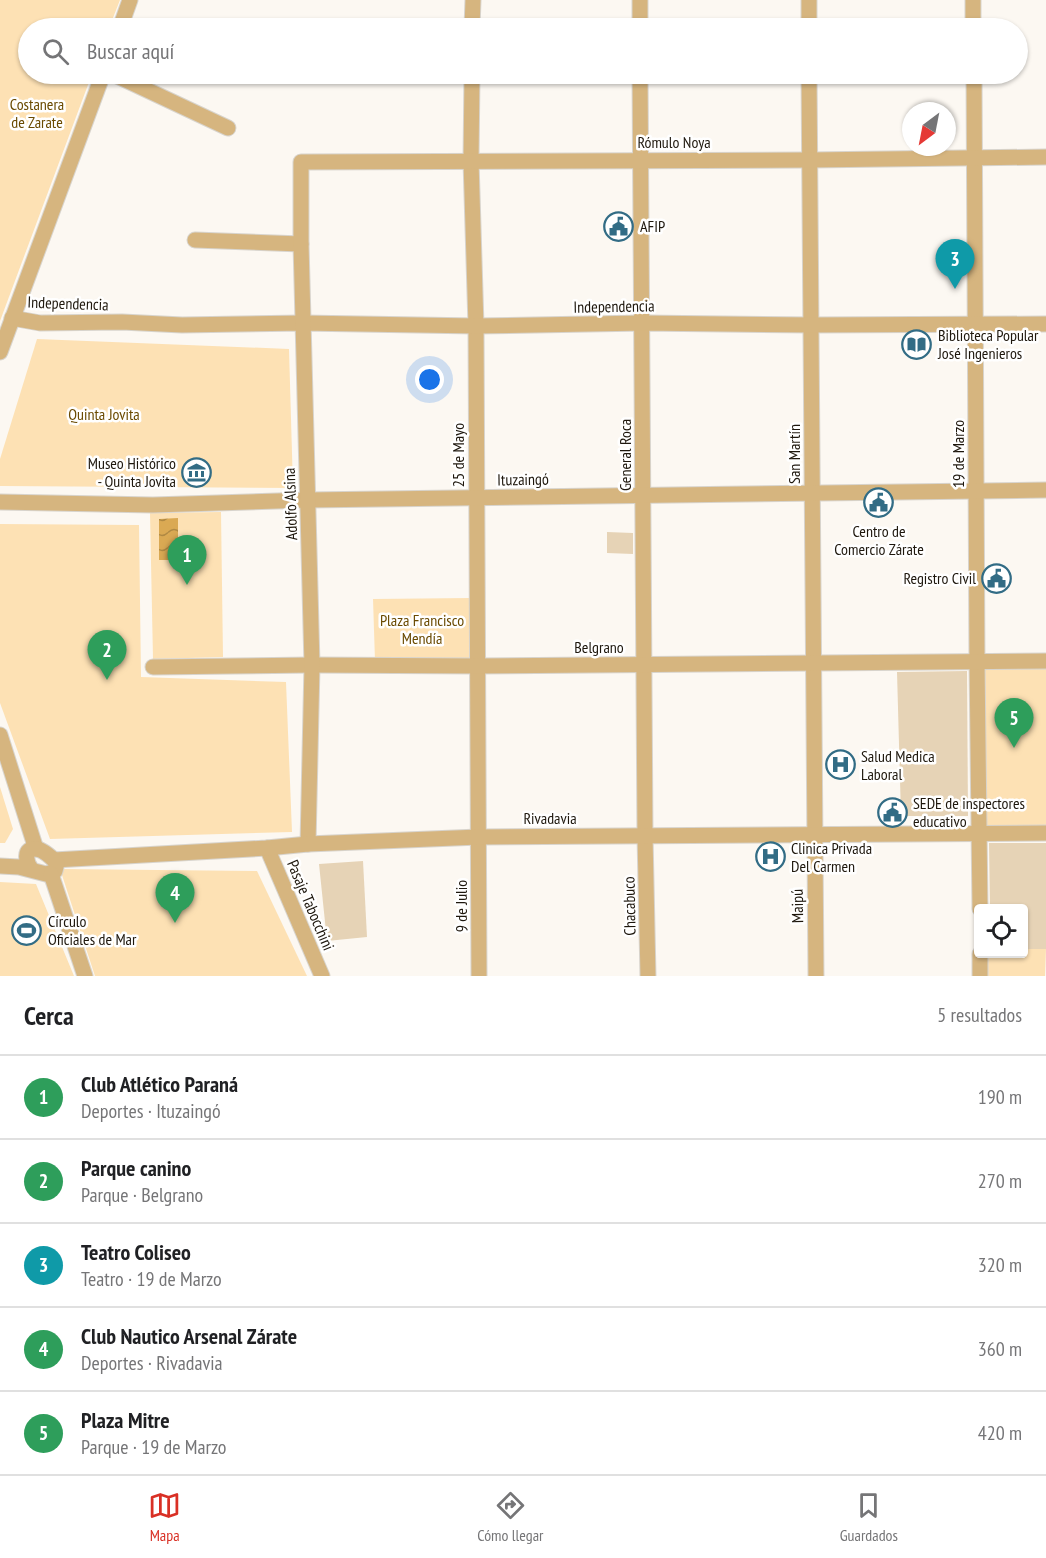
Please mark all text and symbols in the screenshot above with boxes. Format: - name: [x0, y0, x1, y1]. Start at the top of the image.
- search box: [18, 18, 1028, 84]
- icon: search: [39, 35, 72, 68]
- text: Buscar aquí: [87, 37, 174, 65]
- park label: Costanera de Zarate: [10, 94, 64, 132]
- north arrow: [902, 102, 956, 156]
- street label: Rómulo Noya: [637, 132, 711, 152]
- public building icon: AFIP: [603, 210, 635, 242]
- place label: AFIP: [640, 216, 665, 236]
- pin: 3: [936, 240, 974, 289]
- street label: Independencia: [27, 292, 109, 314]
- street label: Independencia: [573, 295, 655, 317]
- place label: Biblioteca Popular José Ingenieros: [937, 325, 1039, 363]
- library icon: Biblioteca Popular José Ingenieros: [901, 328, 933, 360]
- your location: [415, 365, 444, 394]
- park label: Quinta Jovita: [68, 404, 140, 424]
- street label: General Roca: [615, 419, 635, 491]
- street label: 19 de Marzo: [948, 420, 968, 488]
- street label: 25 de Mayo: [448, 423, 468, 487]
- street label: San Martín: [784, 424, 804, 484]
- place label: Museo Histórico - Quinta Jovita: [88, 453, 176, 491]
- museum icon: Museo Histórico - Quinta Jovita: [181, 456, 213, 488]
- street label: Adolfo Alsina: [279, 467, 301, 541]
- street label: Ituzaingó: [497, 469, 549, 489]
- public building icon: Centro de Comercio Zárate: [863, 487, 895, 519]
- place label: Centro de Comercio Zárate: [834, 521, 924, 559]
- pin: 1: [168, 536, 207, 585]
- public building icon: Registro Civil: [981, 562, 1013, 594]
- place label: Registro Civil: [903, 568, 976, 588]
- park label: Plaza Francisco Mendía: [380, 610, 464, 648]
- pin: 2: [88, 630, 126, 680]
- street label: Belgrano: [574, 637, 624, 657]
- pin: 5: [994, 698, 1034, 748]
- place label: Salud Medica Laboral: [861, 746, 935, 784]
- hospital icon: Salud Medica Laboral: [824, 749, 856, 781]
- place label: SEDE de inspectores educativo: [913, 793, 1025, 831]
- public building icon: SEDE de inspectores educativo: [876, 796, 908, 828]
- street label: Rivadavia: [523, 808, 577, 828]
- place label: Clinica Privada Del Carmen: [791, 838, 872, 876]
- hospital icon: Clinica Privada Del Carmen: [754, 841, 786, 873]
- street label: Pasaje Tabocchini: [283, 857, 339, 953]
- pin: 4: [156, 874, 195, 923]
- street label: Chacabuco: [618, 876, 640, 936]
- street label: 9 de Julio: [451, 880, 471, 932]
- street label: Maipú: [787, 889, 807, 923]
- map controls: [974, 904, 1028, 958]
- button: locate: [974, 904, 1028, 958]
- place label: Círculo Oficiales de Mar: [48, 911, 137, 949]
- sports icon: Círculo Oficiales de Mar: [11, 914, 43, 946]
- text: Cerca: [24, 999, 74, 1032]
- text: 5 resultados: [937, 1002, 1022, 1028]
- text: Club Atlético Paraná: [81, 1070, 238, 1098]
- text: 1: [39, 1084, 48, 1110]
- text: 190 m: [978, 1084, 1022, 1110]
- text: Deportes · Ituzaingó: [81, 1098, 221, 1124]
- text: Parque canino: [81, 1154, 191, 1182]
- text: 2: [39, 1168, 48, 1194]
- text: 270 m: [978, 1168, 1022, 1194]
- text: Parque · Belgrano: [81, 1182, 203, 1208]
- text: Teatro Coliseo: [81, 1238, 191, 1266]
- text: 3: [39, 1252, 48, 1278]
- text: 320 m: [978, 1252, 1022, 1278]
- text: Teatro · 19 de Marzo: [81, 1266, 222, 1292]
- text: Club Nautico Arsenal Zárate: [81, 1322, 297, 1350]
- text: 4: [39, 1336, 48, 1362]
- text: 360 m: [978, 1336, 1022, 1362]
- text: Deportes · Rivadavia: [81, 1350, 223, 1376]
- text: Plaza Mitre: [81, 1406, 170, 1434]
- text: 5: [39, 1420, 48, 1446]
- text: 420 m: [978, 1420, 1022, 1446]
- text: Parque · 19 de Marzo: [81, 1434, 227, 1460]
- tab: Mapa: [148, 1489, 181, 1545]
- tab: Cómo llegar: [477, 1489, 543, 1545]
- tab: Guardados: [840, 1489, 898, 1545]

